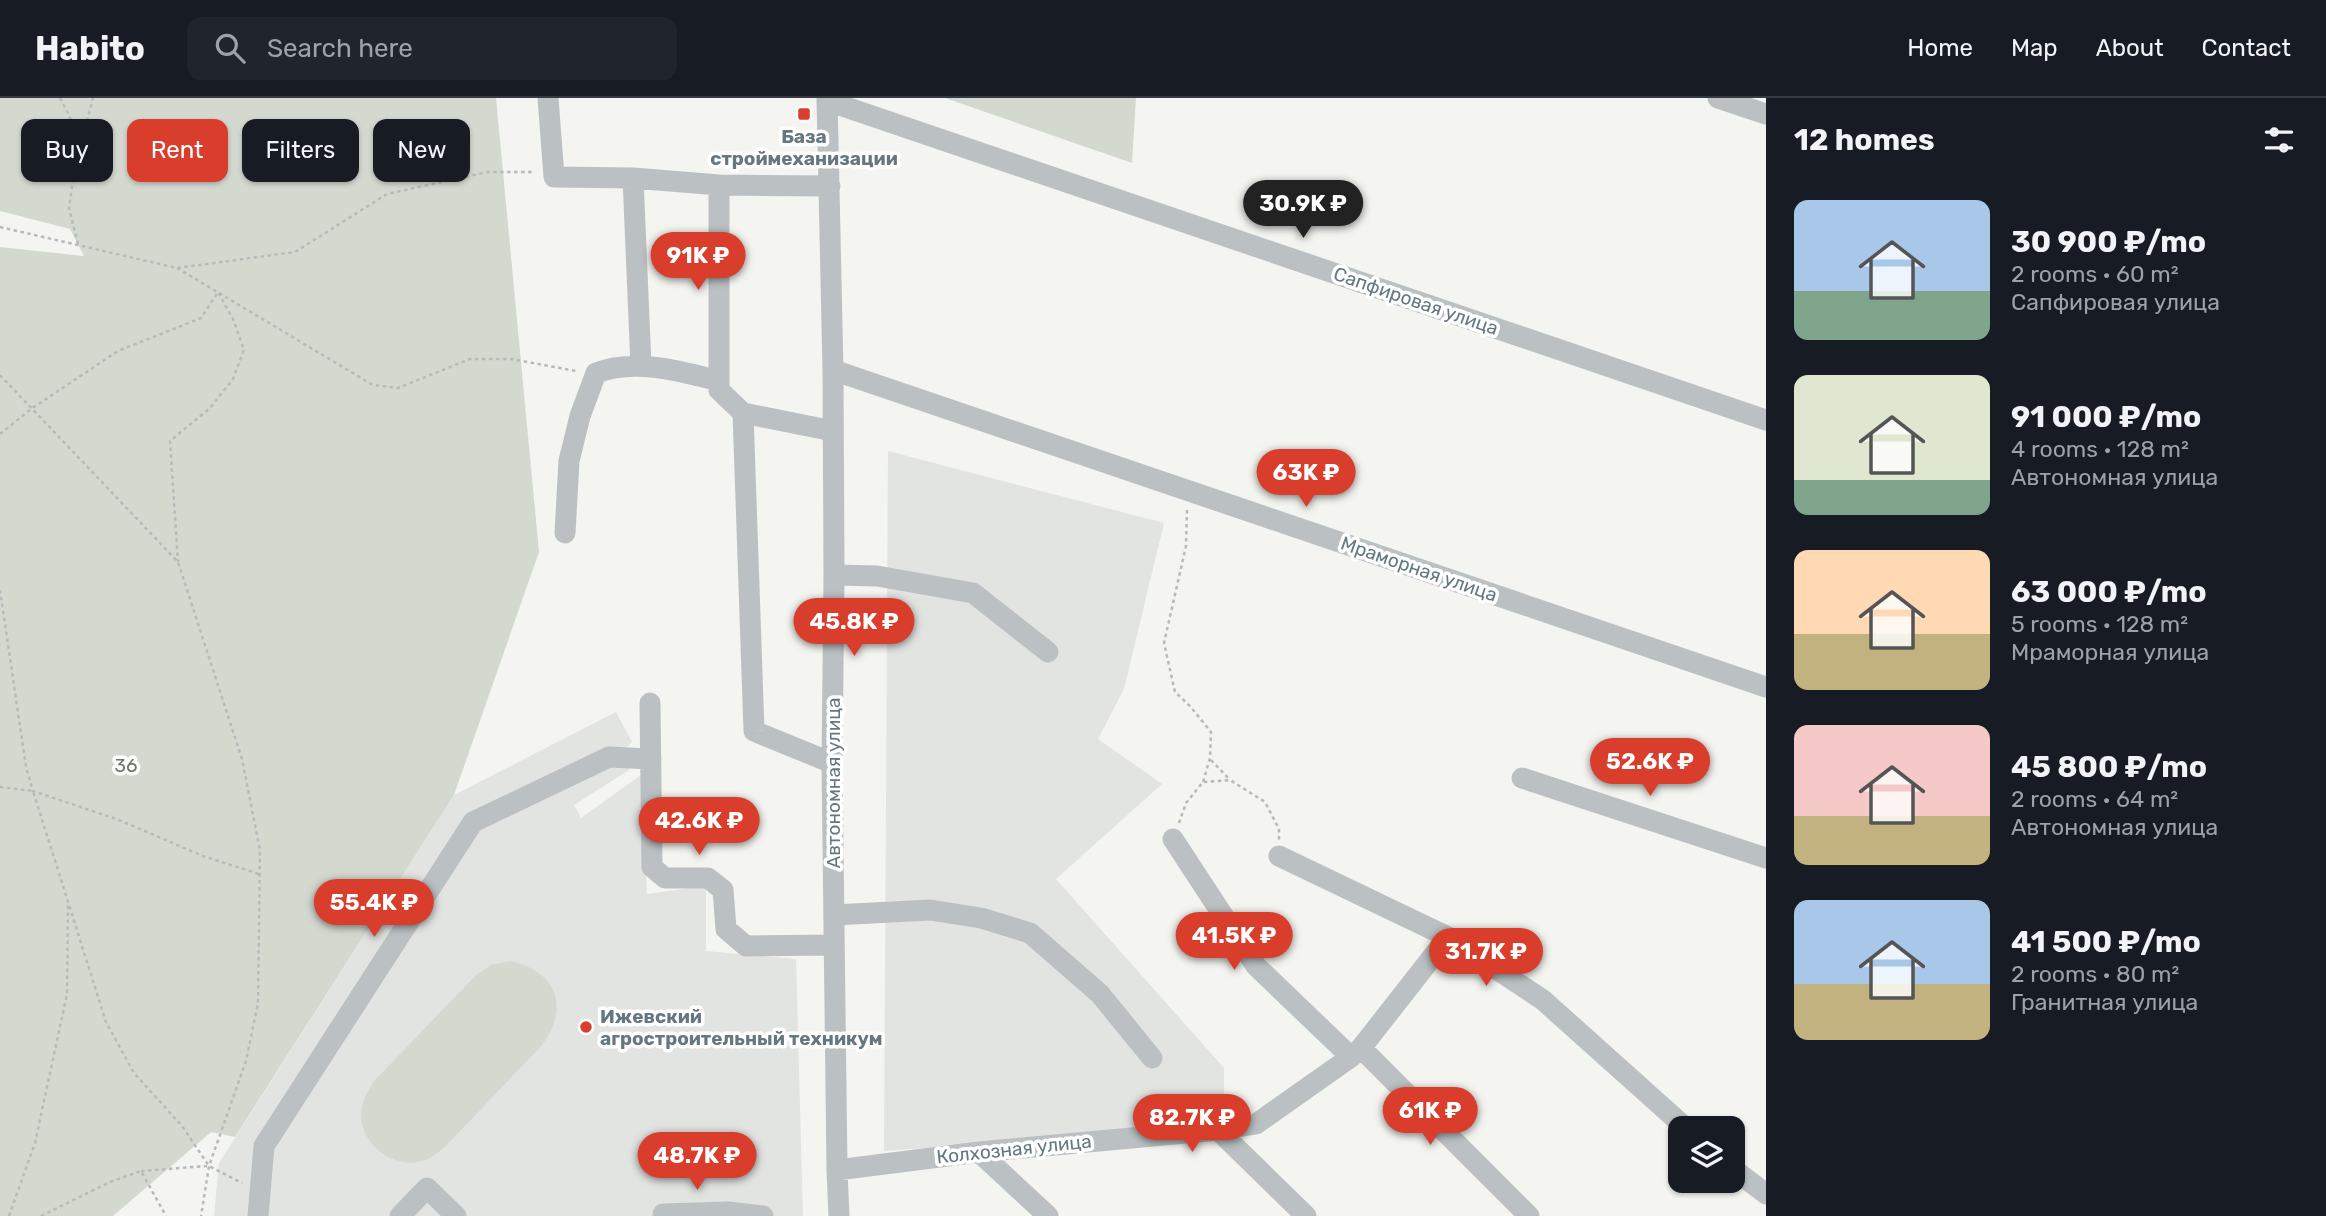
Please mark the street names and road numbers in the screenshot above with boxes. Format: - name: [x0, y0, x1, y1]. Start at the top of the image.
- street label: Сапфировая улица: [1331, 262, 1501, 340]
- street label: Мраморная улица: [1338, 531, 1500, 607]
- street label: Автономная улица: [822, 697, 845, 869]
- street label: Колхозная улица: [935, 1129, 1093, 1169]

